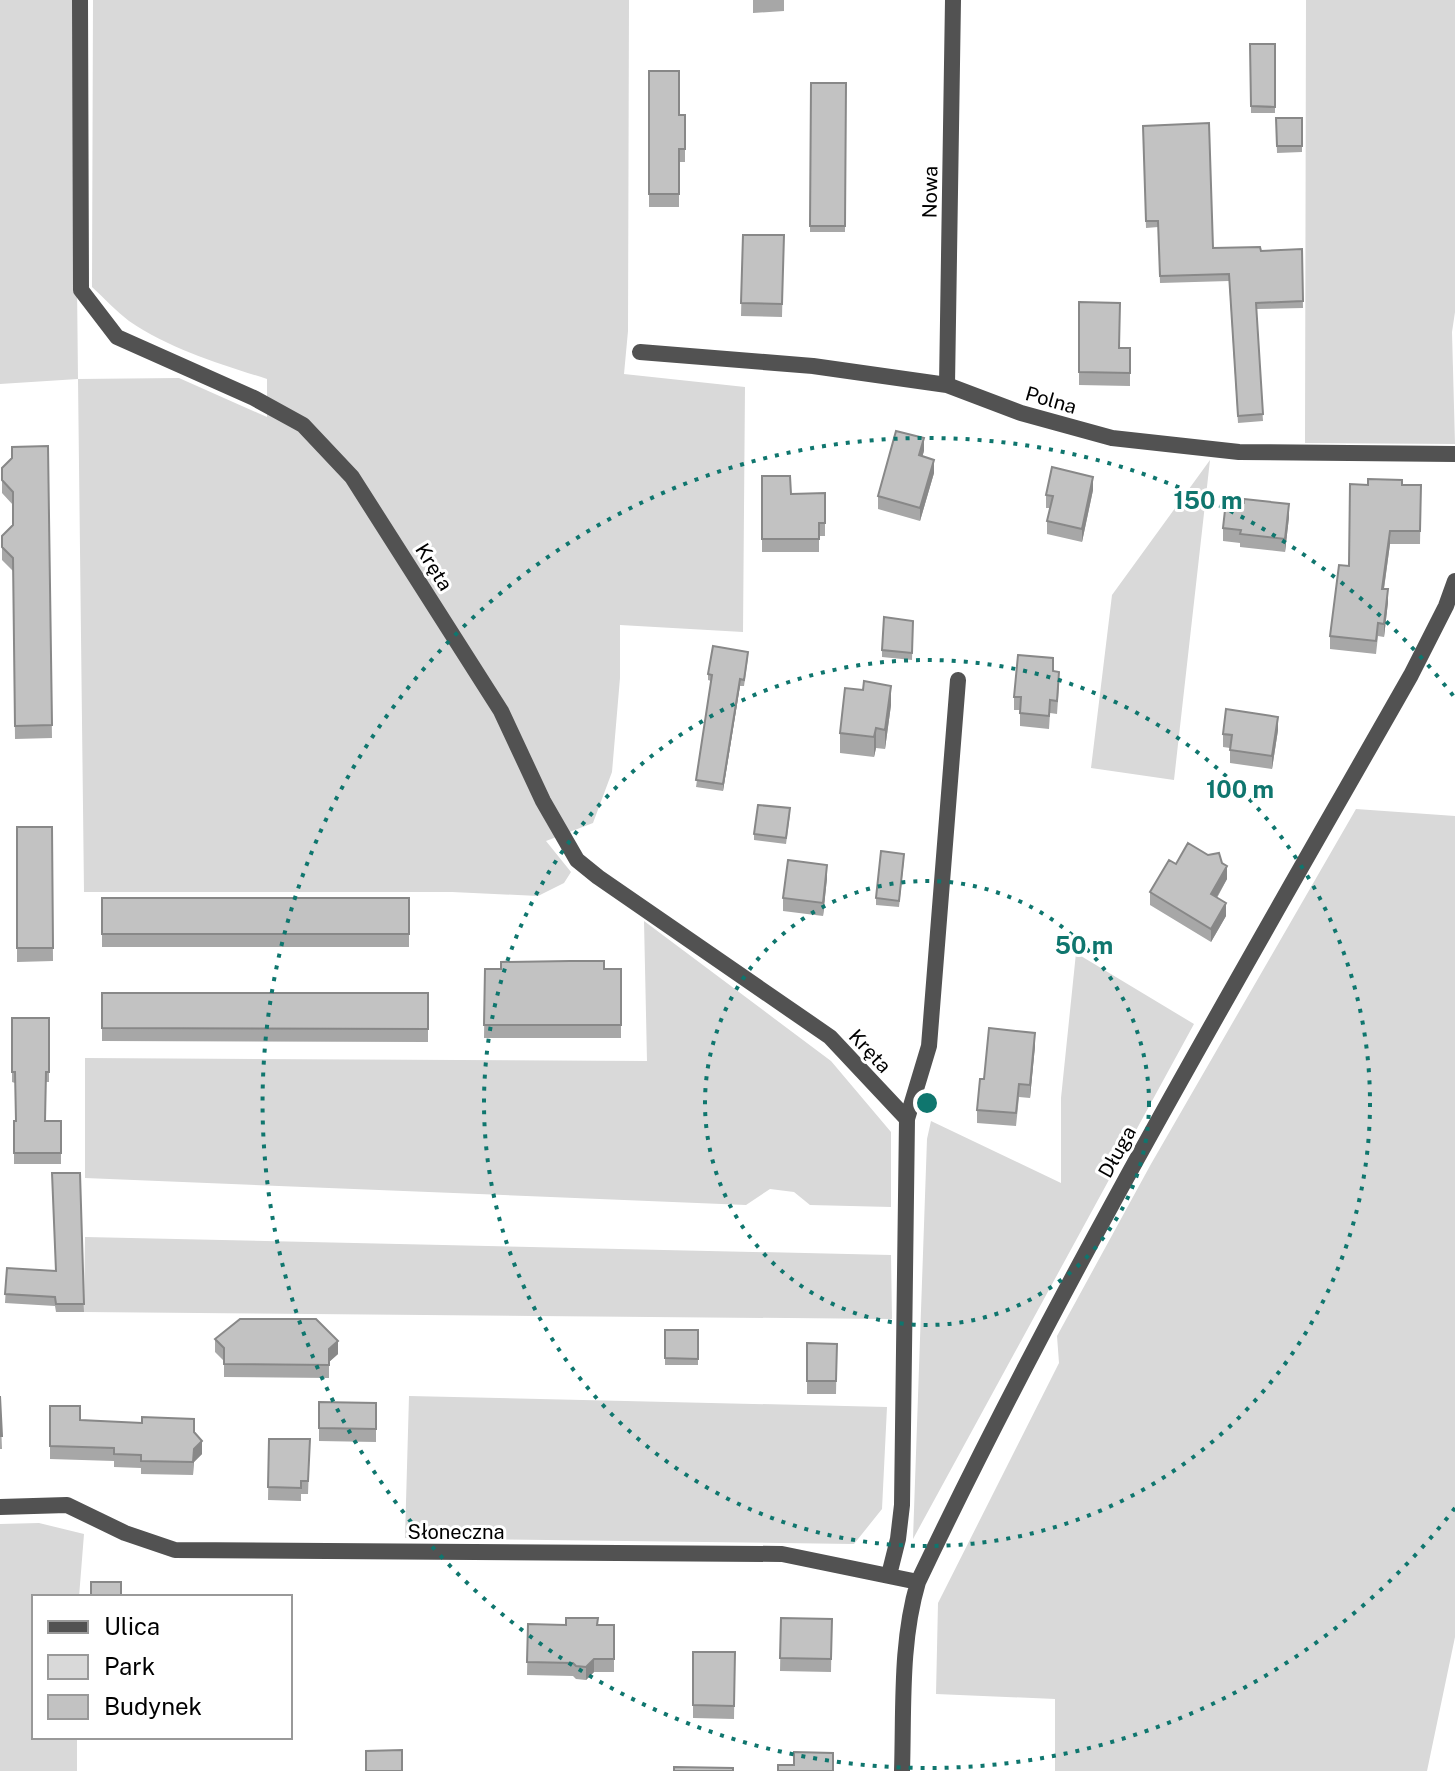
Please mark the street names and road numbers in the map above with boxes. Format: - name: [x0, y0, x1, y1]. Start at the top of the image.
- street label: Nowa: [918, 166, 942, 218]
- street label: Polna: [1023, 381, 1079, 419]
- street label: Kręta: [410, 539, 458, 595]
- street label: Kręta: [844, 1024, 896, 1078]
- street label: Długa: [1093, 1122, 1141, 1182]
- street label: Słoneczna: [408, 1520, 504, 1544]

